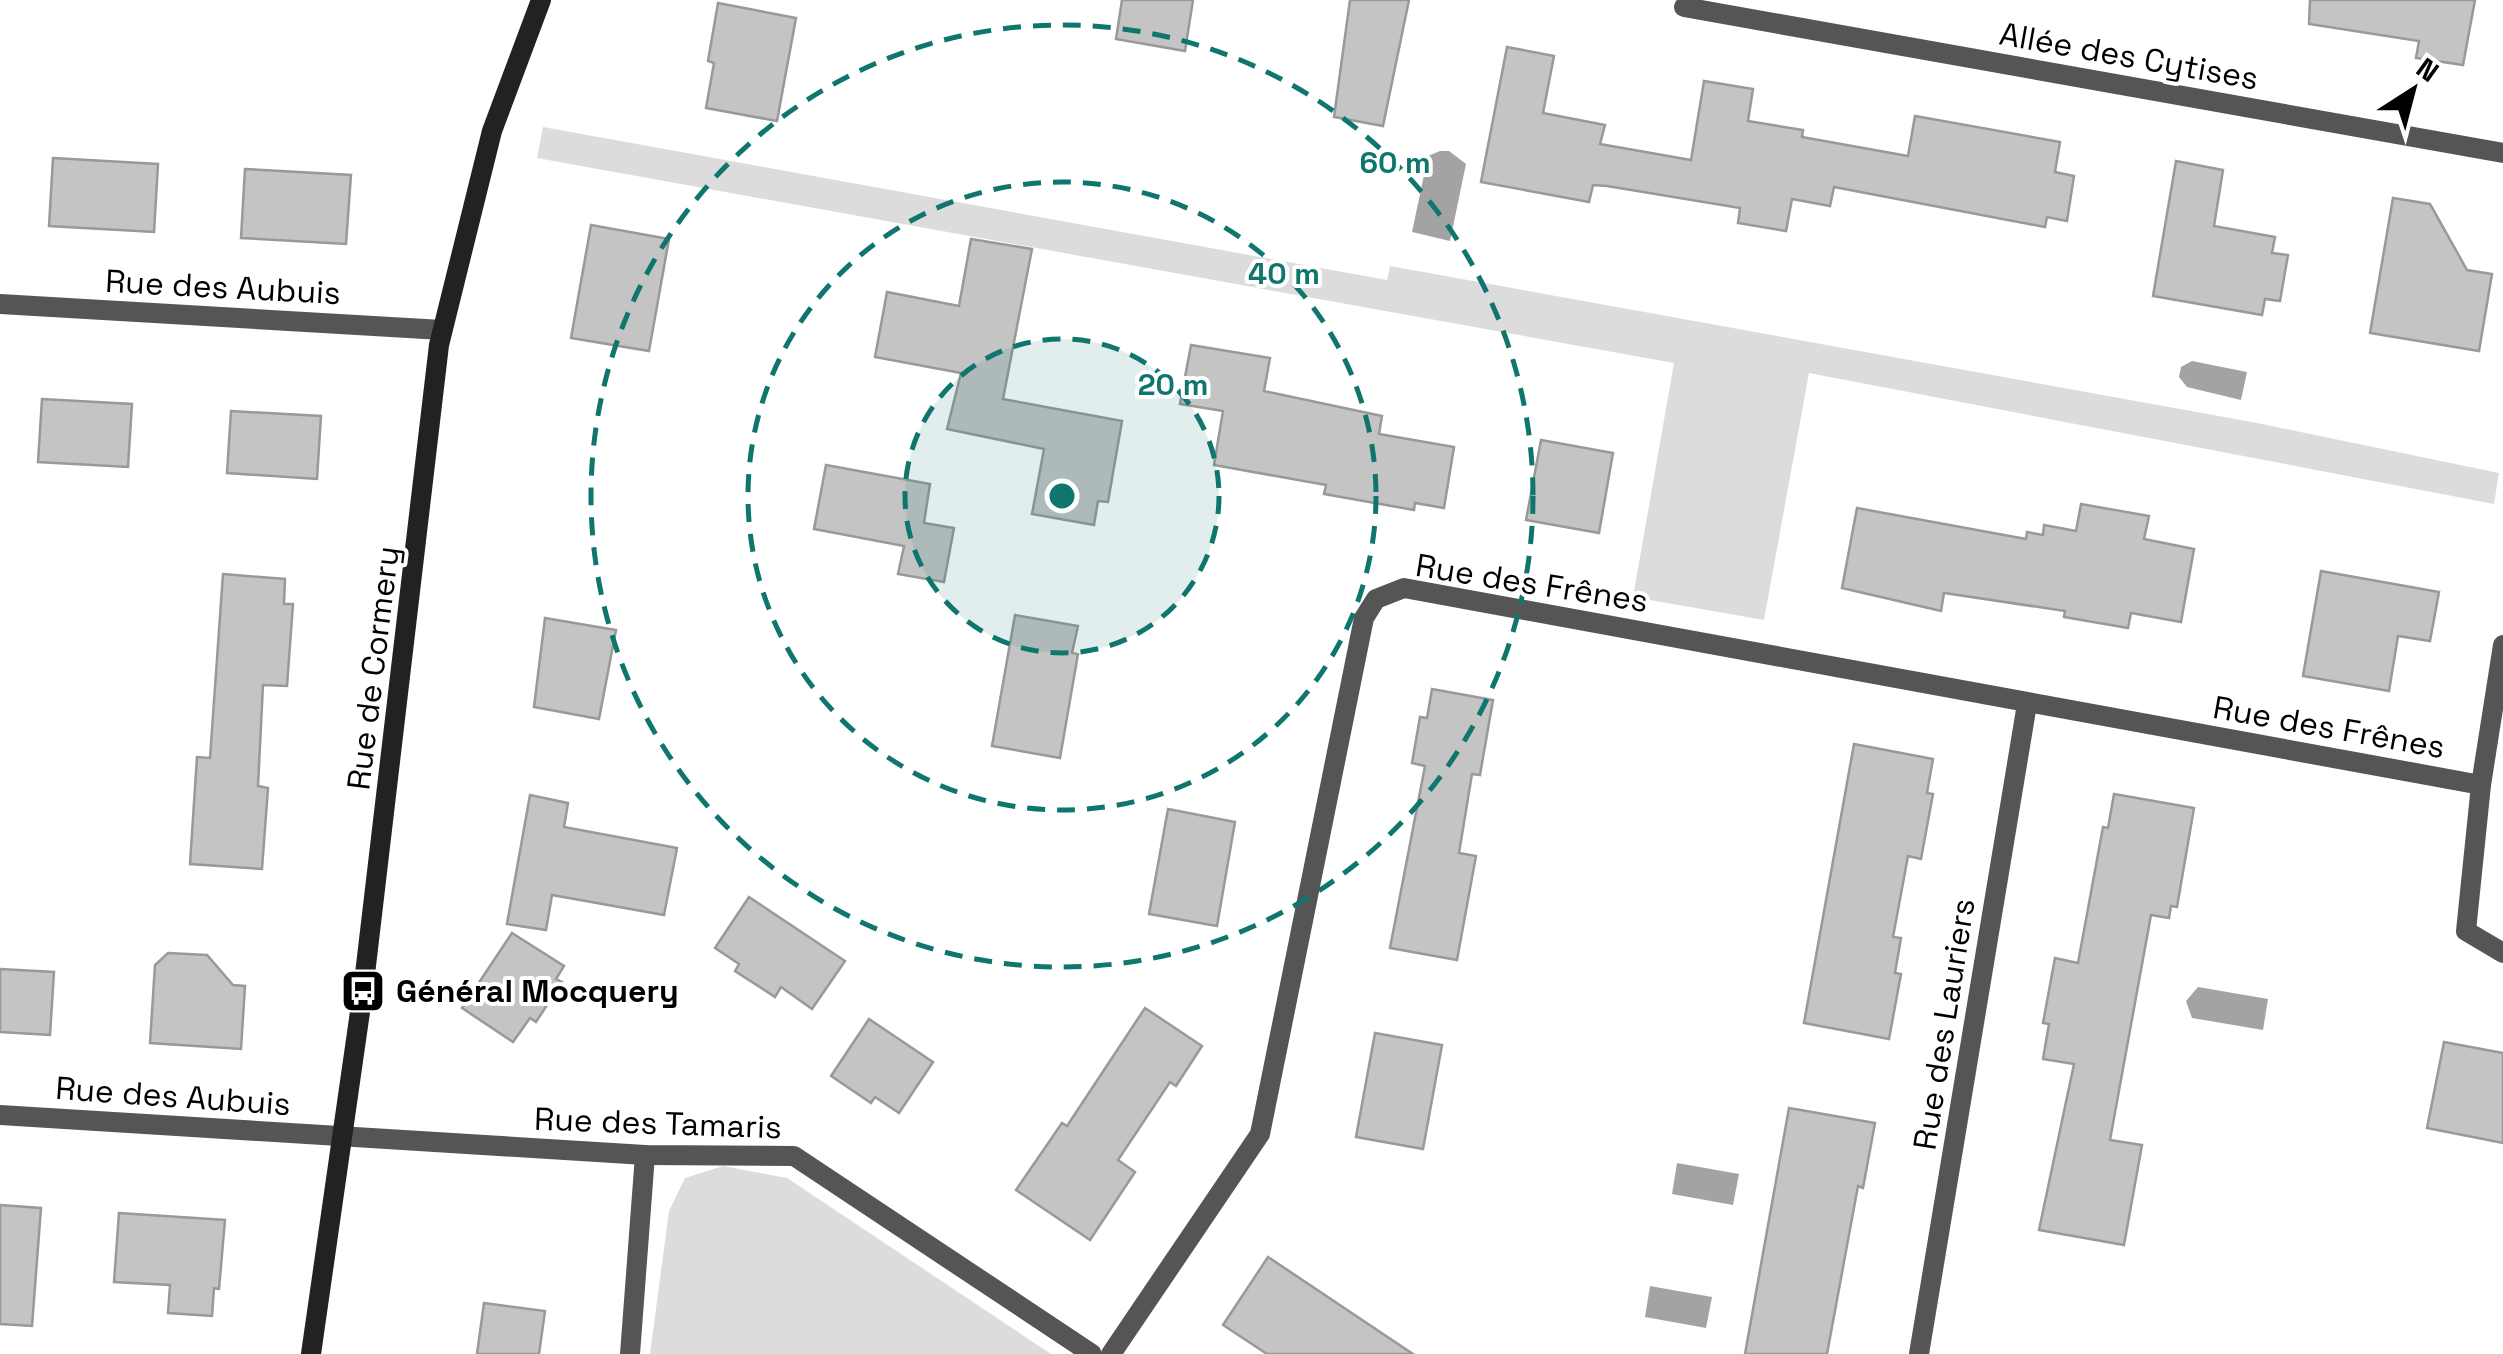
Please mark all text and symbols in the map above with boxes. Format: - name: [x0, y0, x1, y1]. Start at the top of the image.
- street label: Allée des Cytises: [1997, 14, 2261, 98]
- north arrow: [2363, 40, 2463, 140]
- text: N: [2410, 50, 2446, 90]
- text: 60 m: [1359, 143, 1431, 182]
- text: 40 m: [1248, 254, 1320, 293]
- street label: Rue des Aubuis: [104, 261, 342, 313]
- text: 20 m: [1138, 365, 1208, 404]
- centre of rings: [1044, 478, 1080, 514]
- street label: Rue de Cormery: [338, 544, 408, 792]
- street label: Rue des Frênes: [1413, 545, 1651, 621]
- street label: Rue des Frênes: [2210, 687, 2448, 767]
- street label: Rue des Lauriers: [1904, 895, 1984, 1153]
- bus stop icon: Général Mocquery: [340, 968, 386, 1014]
- place label: Général Mocquery: [396, 971, 679, 1011]
- street label: Rue des Aubuis: [54, 1068, 292, 1124]
- street label: Rue des Tamaris: [533, 1099, 783, 1147]

